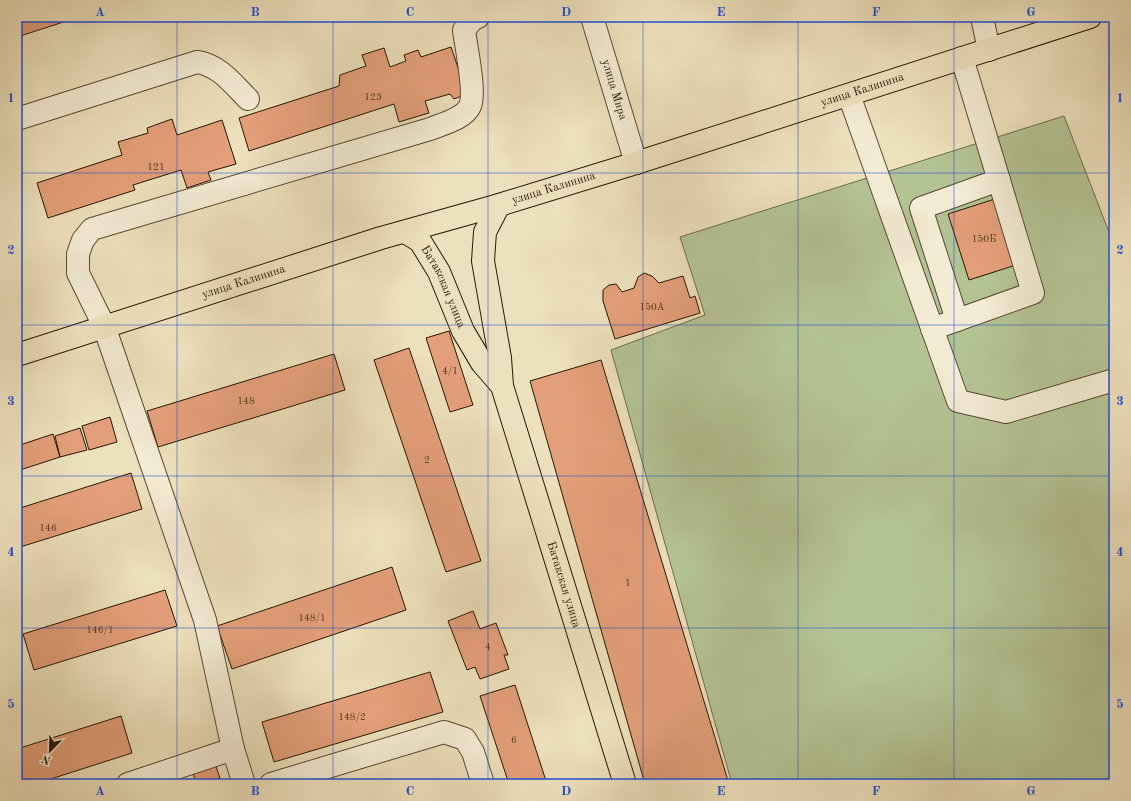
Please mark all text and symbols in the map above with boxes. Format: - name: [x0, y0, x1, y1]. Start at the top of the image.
- text: A: [95, 6, 105, 19]
- text: B: [250, 6, 260, 19]
- text: C: [406, 6, 414, 19]
- text: D: [561, 6, 571, 19]
- text: E: [717, 6, 726, 19]
- text: F: [872, 6, 881, 19]
- text: G: [1026, 6, 1036, 19]
- street label: улица Мира: [599, 58, 629, 122]
- street label: улица Калинина: [819, 71, 906, 109]
- text: 1: [7, 92, 15, 105]
- house number: 123: [364, 92, 382, 102]
- text: 1: [1116, 92, 1124, 105]
- house number: 121: [147, 162, 165, 172]
- street label: улица Калинина: [510, 170, 597, 207]
- house number: 150Б: [972, 234, 996, 244]
- text: 2: [7, 244, 15, 257]
- street label: Батакская улица: [418, 244, 467, 330]
- text: 2: [1116, 244, 1124, 257]
- street label: улица Калинина: [200, 263, 287, 301]
- house number: 150А: [639, 302, 665, 312]
- house number: 4/1: [442, 366, 458, 376]
- text: 3: [7, 395, 15, 408]
- text: 3: [1116, 395, 1124, 408]
- house number: 148: [237, 396, 255, 406]
- house number: 2: [424, 455, 430, 465]
- house number: 146: [39, 523, 57, 533]
- street label: Батакская улица: [544, 540, 582, 629]
- text: 4: [7, 546, 15, 559]
- text: 4: [1116, 546, 1124, 559]
- house number: 1: [625, 578, 631, 588]
- house number: 148/1: [298, 613, 326, 623]
- house number: 146/1: [86, 625, 114, 635]
- house number: 4: [485, 642, 491, 652]
- text: 5: [7, 698, 15, 711]
- text: 5: [1116, 698, 1124, 711]
- house number: 148/2: [338, 712, 366, 722]
- north arrow: [30, 731, 70, 771]
- house number: 6: [511, 735, 517, 745]
- text: N: [40, 752, 53, 766]
- text: A: [95, 785, 105, 798]
- text: B: [250, 785, 260, 798]
- text: C: [406, 785, 414, 798]
- text: D: [561, 785, 571, 798]
- text: E: [717, 785, 726, 798]
- text: F: [872, 785, 881, 798]
- text: G: [1026, 785, 1036, 798]

